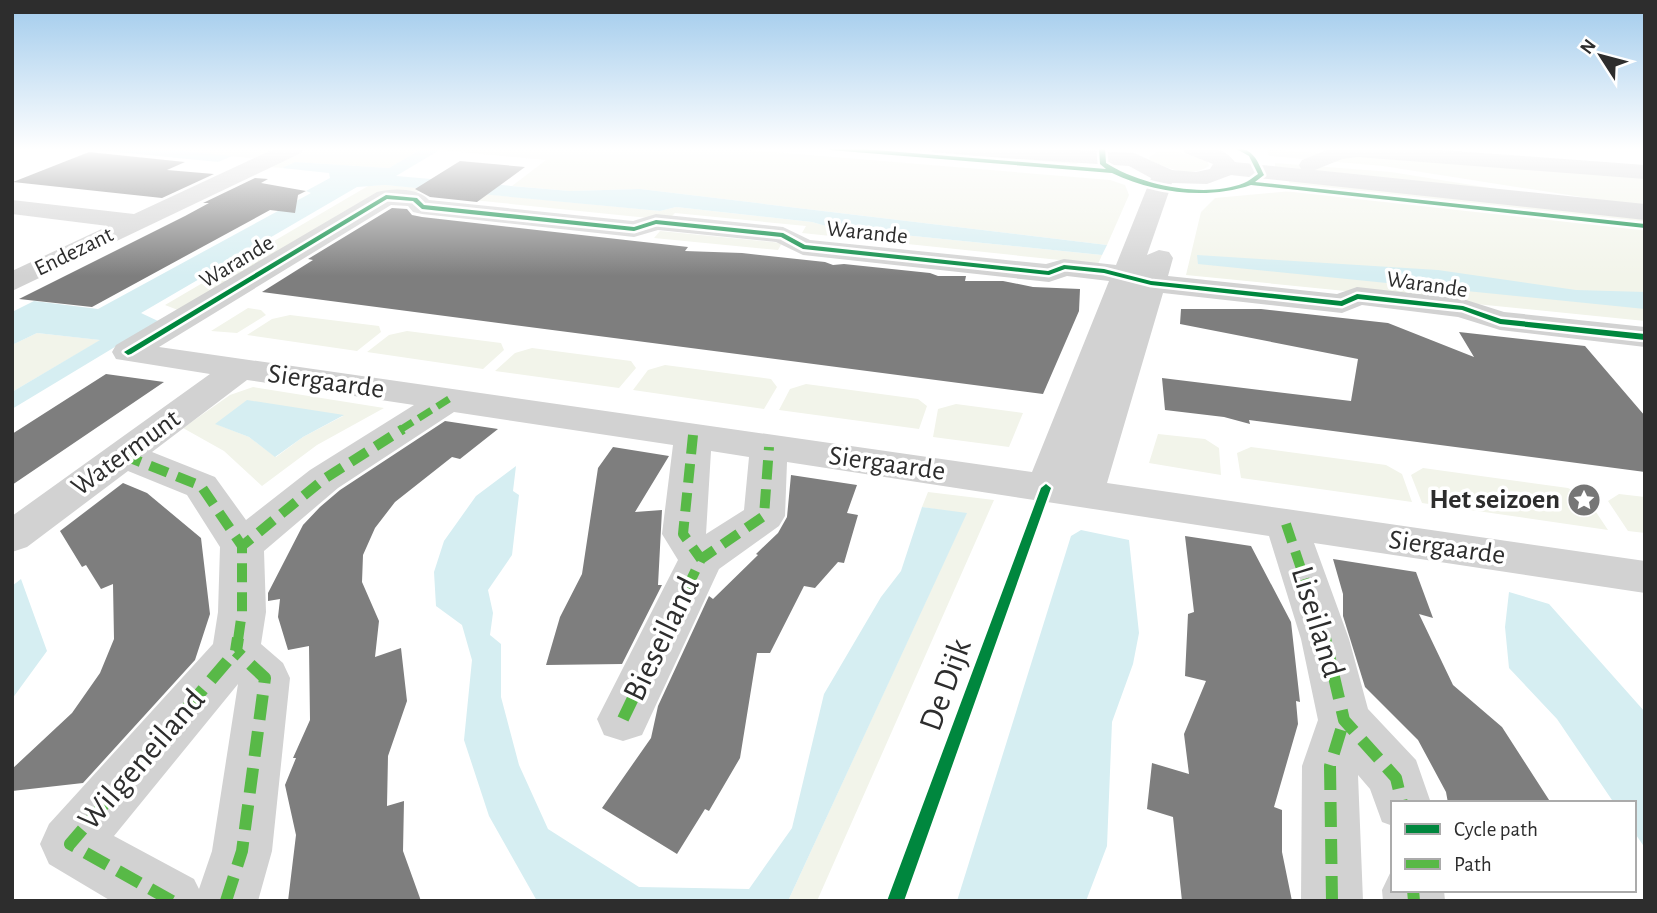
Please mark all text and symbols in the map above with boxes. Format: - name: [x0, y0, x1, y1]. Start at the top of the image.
- north arrow: [1566, 21, 1636, 91]
- text: N: [1577, 36, 1600, 58]
- street label: Warande: [825, 217, 909, 249]
- street label: Endezant: [31, 223, 118, 281]
- street label: Warande: [196, 231, 278, 293]
- street label: Warande: [1385, 268, 1469, 302]
- street label: Siergaarde: [266, 360, 386, 404]
- street label: Watermunt: [67, 404, 186, 502]
- street label: Siergaarde: [827, 442, 947, 486]
- place icon: Het seizoen: [1565, 481, 1603, 519]
- place label: Het seizoen: [1429, 486, 1560, 514]
- street label: Siergaarde: [1387, 526, 1507, 570]
- street label: Liseiland: [1285, 563, 1349, 681]
- street label: Bieseiland: [618, 572, 706, 706]
- street label: De Dijk: [914, 635, 978, 735]
- street label: Wilgeneiland: [72, 683, 212, 837]
- legend: [1391, 801, 1636, 892]
- text: Cycle path: [1454, 819, 1538, 840]
- text: Path: [1454, 854, 1492, 875]

